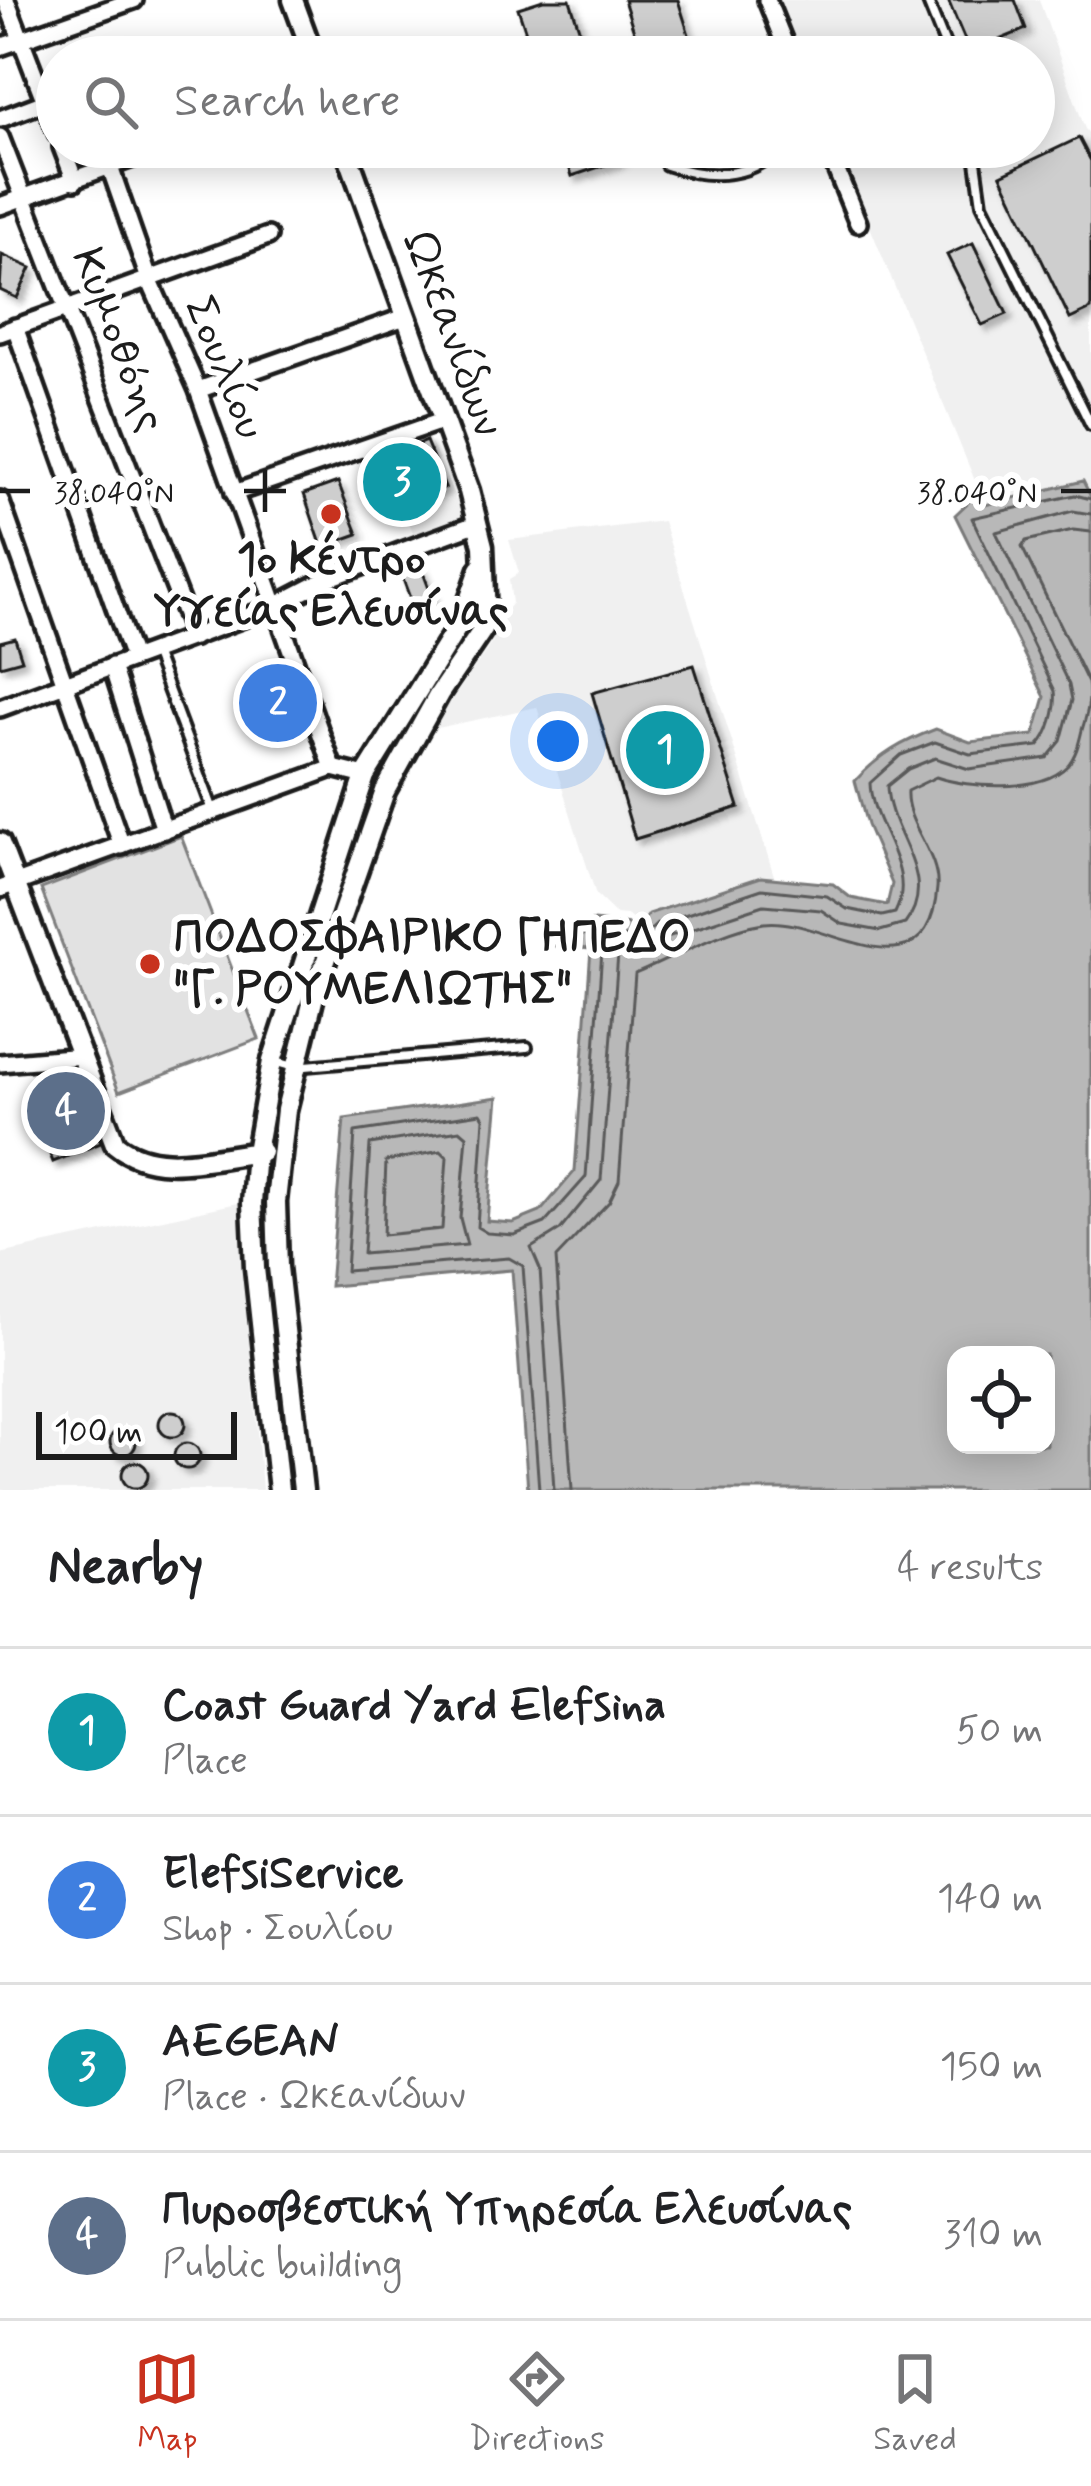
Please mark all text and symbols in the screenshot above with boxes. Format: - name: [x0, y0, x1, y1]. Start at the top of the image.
- search box: [36, 36, 1055, 168]
- icon: search: [78, 69, 144, 135]
- text: Search here: [174, 73, 401, 132]
- street label: Ωκεανίδων: [387, 221, 517, 445]
- street label: Κυμοθόης: [56, 240, 180, 440]
- street label: Σουλίου: [169, 288, 279, 448]
- pin: 3: [363, 437, 441, 527]
- text: 38.040°N: [54, 474, 174, 513]
- text: 38.040°N: [917, 474, 1037, 513]
- marker: 1ο Κέντρο Υγείας Ελευσίνας: [318, 501, 344, 527]
- place label: 1ο Κέντρο Υγείας Ελευσίνας: [153, 529, 509, 642]
- pin: 2: [239, 658, 317, 748]
- pin: 1: [626, 705, 704, 795]
- your location: [528, 711, 588, 771]
- place label: ΠΟΔΟΣΦΑΙΡΙΚΟ ΓΗΠΕΔΟ "Γ. ΡΟΥΜΕΛΙΩΤΗΣ": [174, 909, 690, 1020]
- marker: ΠΟΔΟΣΦΑΙΡΙΚΟ ΓΗΠΕΔΟ "Γ. ΡΟΥΜΕΛΙΩΤΗΣ": [137, 951, 163, 977]
- pin: 4: [27, 1066, 105, 1156]
- map controls: [947, 1346, 1055, 1454]
- button: locate: [947, 1346, 1055, 1454]
- scale bar: [36, 1406, 237, 1459]
- text: 100 m: [54, 1411, 143, 1455]
- text: Nearby: [48, 1535, 203, 1601]
- text: 4 results: [897, 1543, 1043, 1594]
- text: Coast Guard Yard Elefsina: [162, 1677, 666, 1736]
- text: 1: [78, 1706, 96, 1757]
- text: 50 m: [956, 1706, 1043, 1757]
- text: Place: [162, 1736, 248, 1787]
- text: ElefsiService: [162, 1845, 404, 1904]
- text: 2: [77, 1874, 97, 1925]
- text: 140 m: [937, 1874, 1043, 1925]
- text: Shop · Σουλίου: [162, 1904, 393, 1955]
- text: AEGEAN: [162, 2013, 339, 2072]
- text: 3: [78, 2042, 96, 2093]
- text: 150 m: [940, 2042, 1043, 2093]
- text: Place · Ωκεανίδων: [162, 2072, 466, 2123]
- text: Πυροσβεστική Υπηρεσία Ελευσίνας: [162, 2181, 852, 2240]
- text: 4: [76, 2210, 98, 2261]
- text: 310 m: [944, 2210, 1043, 2261]
- text: Public building: [162, 2240, 402, 2291]
- tab: Map: [134, 2346, 200, 2462]
- tab: Directions: [469, 2346, 605, 2462]
- tab: Saved: [873, 2346, 957, 2462]

